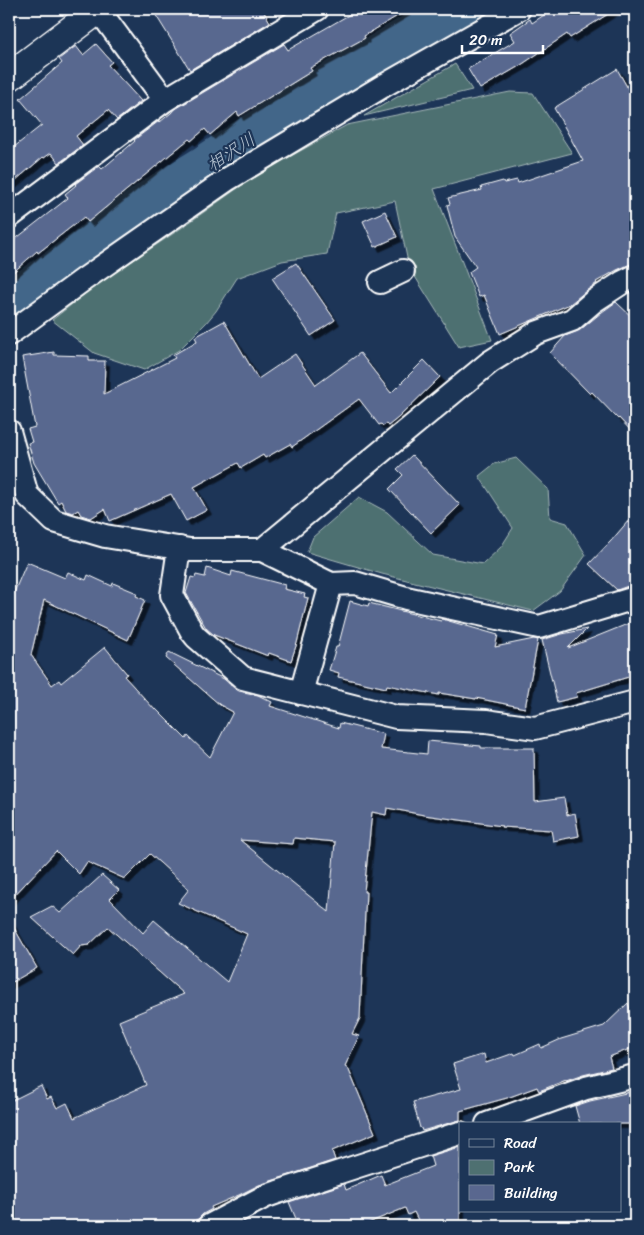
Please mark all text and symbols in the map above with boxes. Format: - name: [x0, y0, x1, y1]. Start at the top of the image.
- scale bar: [462, 22, 543, 54]
- text: 20 m: [469, 27, 503, 53]
- water label: 相沢川: [200, 124, 262, 180]
- legend: [459, 1122, 622, 1212]
- text: Road: [504, 1130, 537, 1156]
- text: Park: [504, 1154, 535, 1180]
- text: Building: [504, 1180, 558, 1206]

